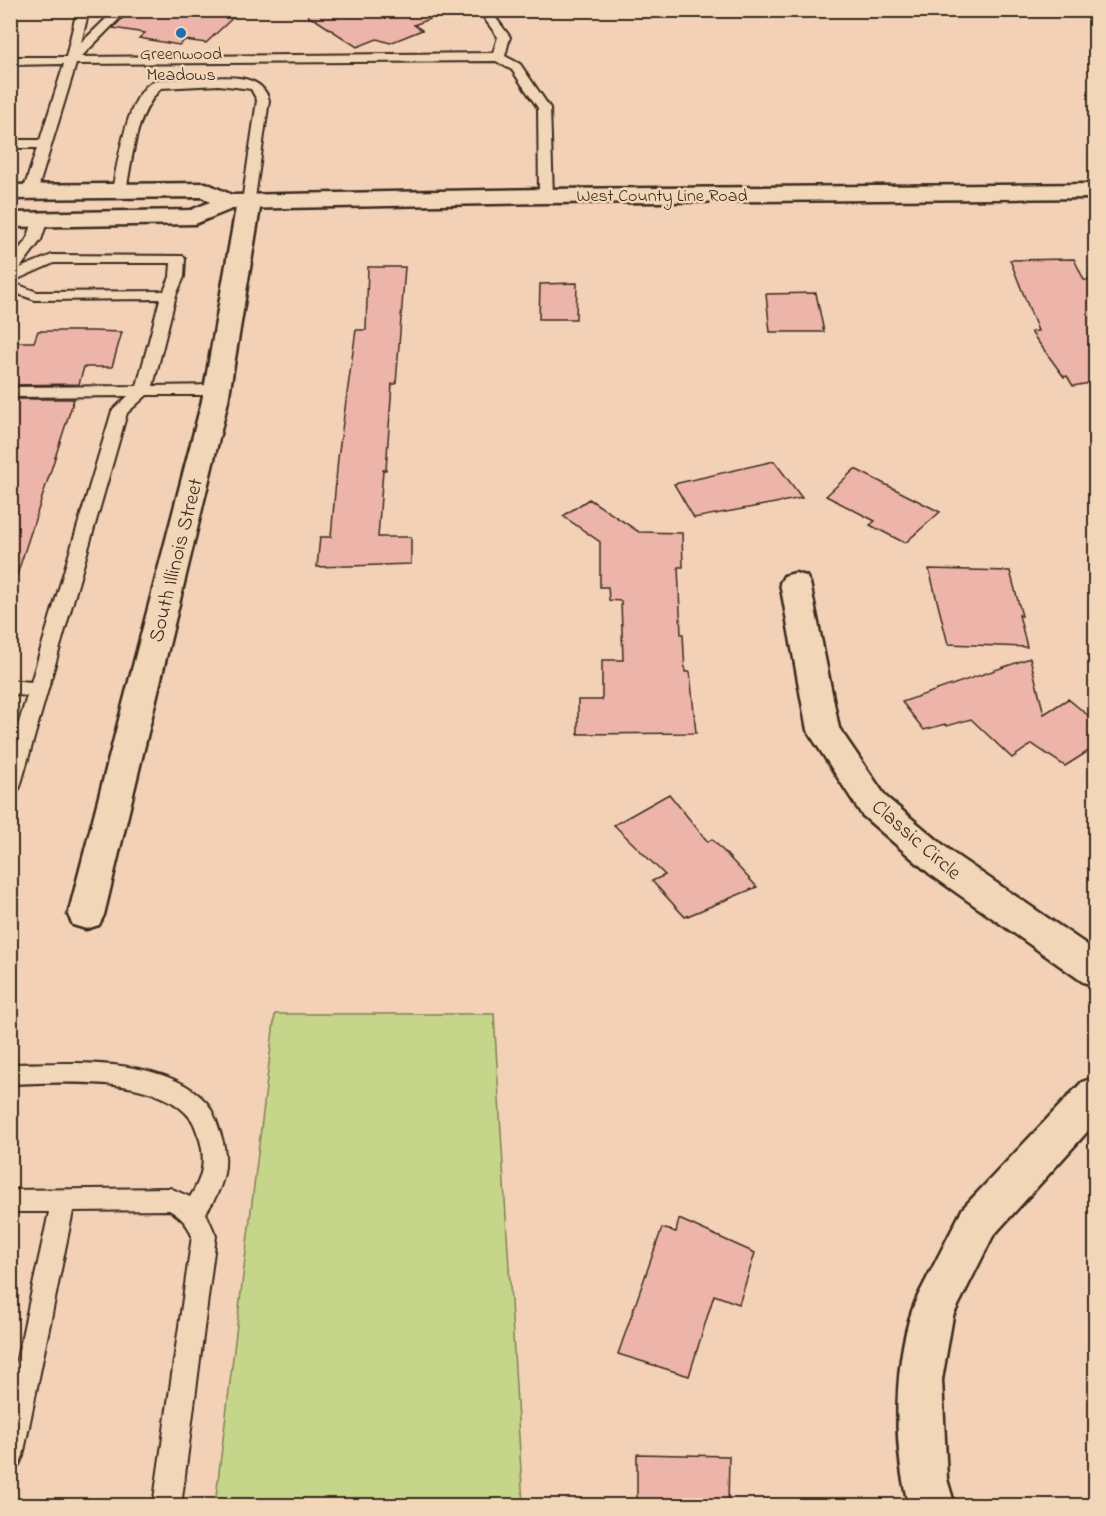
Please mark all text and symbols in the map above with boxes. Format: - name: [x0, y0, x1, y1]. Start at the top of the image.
- marker: Greenwood Meadows: [174, 26, 188, 40]
- place label: Greenwood Meadows: [140, 42, 222, 89]
- street label: West County Line Road: [576, 184, 748, 210]
- street label: South Illinois Street: [142, 475, 212, 646]
- street label: Classic Circle: [864, 793, 968, 888]

